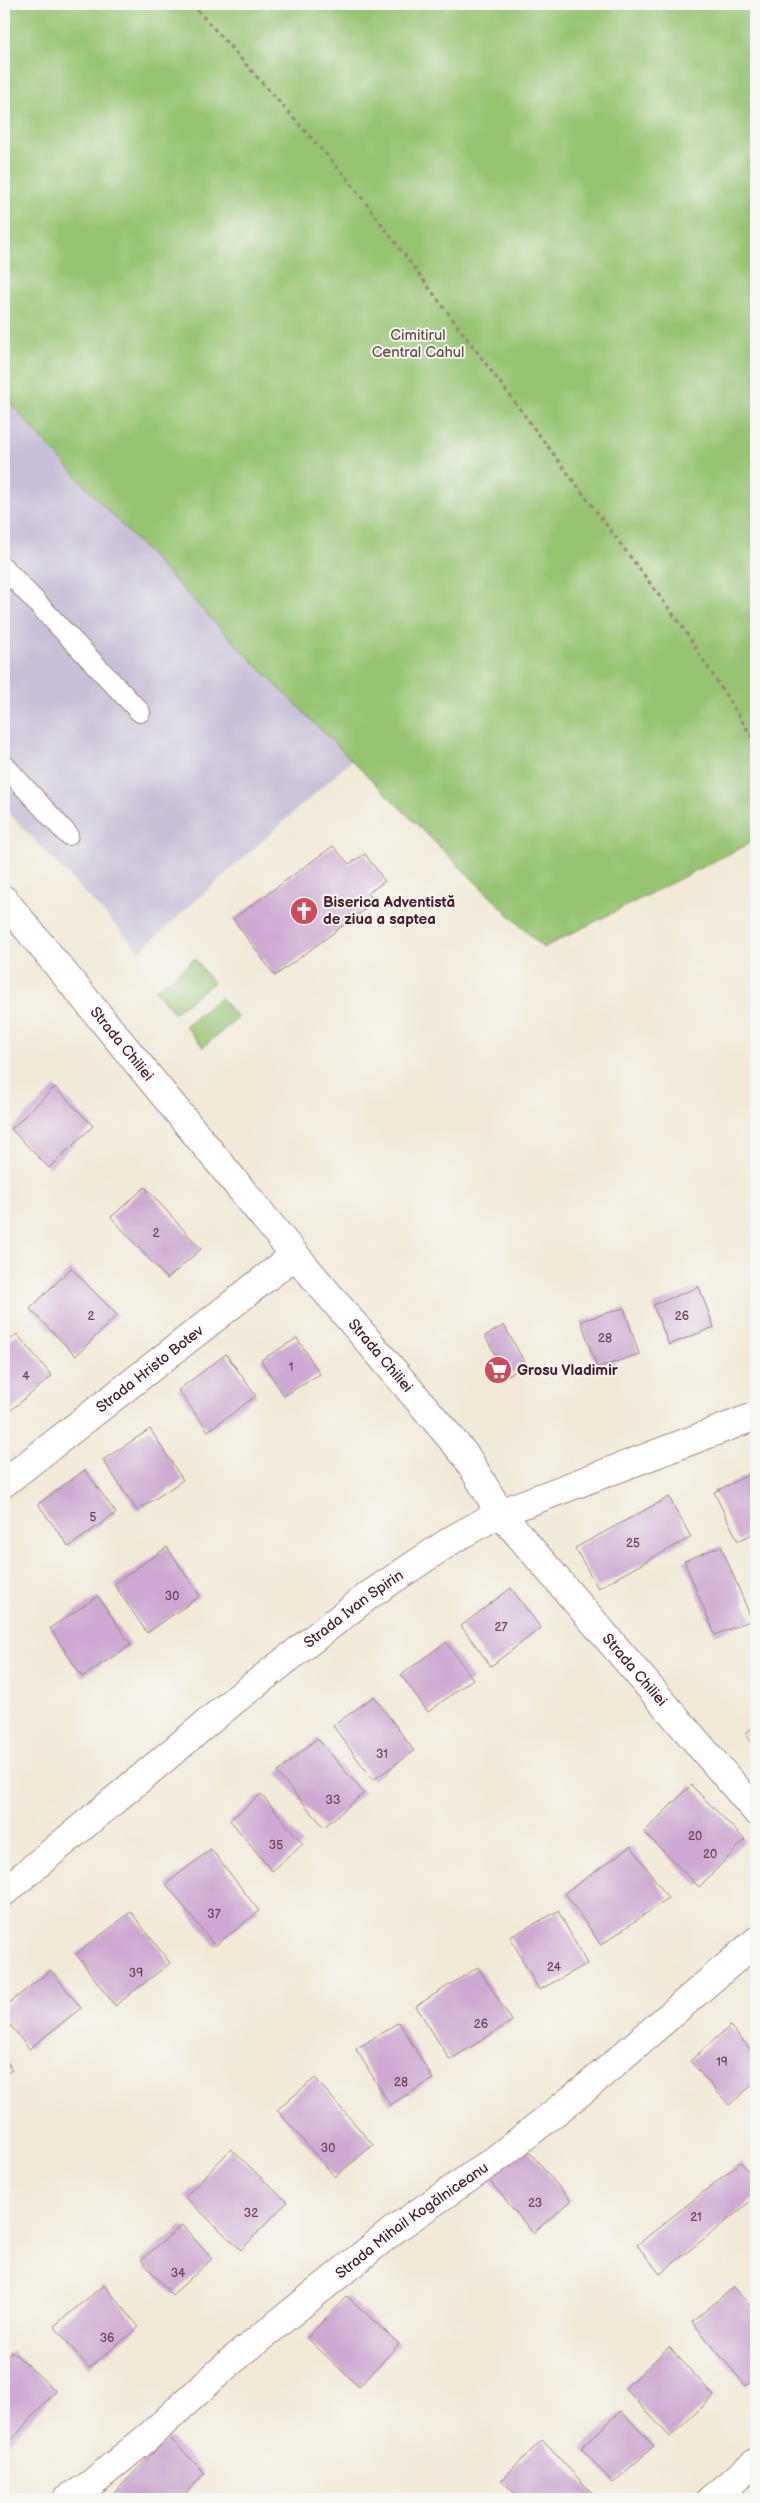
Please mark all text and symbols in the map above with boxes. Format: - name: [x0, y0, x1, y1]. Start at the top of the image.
- park label: Cimitirul Central Cahul: [372, 326, 464, 362]
- place label: Biserica Adventistă de ziua a saptea: [323, 893, 455, 929]
- church icon: Biserica Adventistă de ziua a saptea: [289, 896, 319, 926]
- street label: Strada Chiliei: [86, 1003, 158, 1085]
- house number: 2: [152, 1226, 160, 1241]
- house number: 2: [87, 1309, 95, 1324]
- house number: 26: [675, 1309, 689, 1324]
- street label: Strada Chiliei: [344, 1315, 417, 1396]
- street label: Strada Hristo Botev: [92, 1320, 208, 1417]
- house number: 28: [598, 1331, 612, 1346]
- supermarket icon: Grosu Vladimir: [483, 1355, 513, 1385]
- house number: 1: [289, 1360, 293, 1375]
- place label: Grosu Vladimir: [517, 1361, 619, 1380]
- house number: 4: [22, 1369, 30, 1384]
- house number: 5: [90, 1510, 97, 1525]
- house number: 25: [626, 1536, 640, 1551]
- street label: Strada Ivan Spirin: [300, 1566, 407, 1652]
- house number: 30: [165, 1589, 179, 1604]
- house number: 27: [495, 1620, 508, 1635]
- street label: Strada Chiliei: [598, 1629, 671, 1710]
- house number: 31: [376, 1747, 388, 1762]
- house number: 33: [326, 1793, 340, 1808]
- house number: 20: [688, 1829, 702, 1844]
- house number: 35: [269, 1838, 283, 1853]
- house number: 20: [703, 1847, 717, 1862]
- house number: 37: [207, 1907, 221, 1922]
- house number: 24: [547, 1960, 562, 1975]
- house number: 39: [129, 1966, 143, 1981]
- house number: 26: [474, 2017, 488, 2032]
- house number: 19: [716, 2055, 728, 2070]
- house number: 28: [394, 2075, 408, 2090]
- house number: 30: [321, 2141, 335, 2156]
- street label: Strada Mihail Kogălniceanu: [331, 2158, 492, 2283]
- house number: 23: [528, 2196, 542, 2211]
- house number: 32: [244, 2206, 258, 2221]
- house number: 21: [690, 2210, 702, 2225]
- house number: 34: [171, 2266, 186, 2281]
- house number: 36: [100, 2331, 114, 2346]

